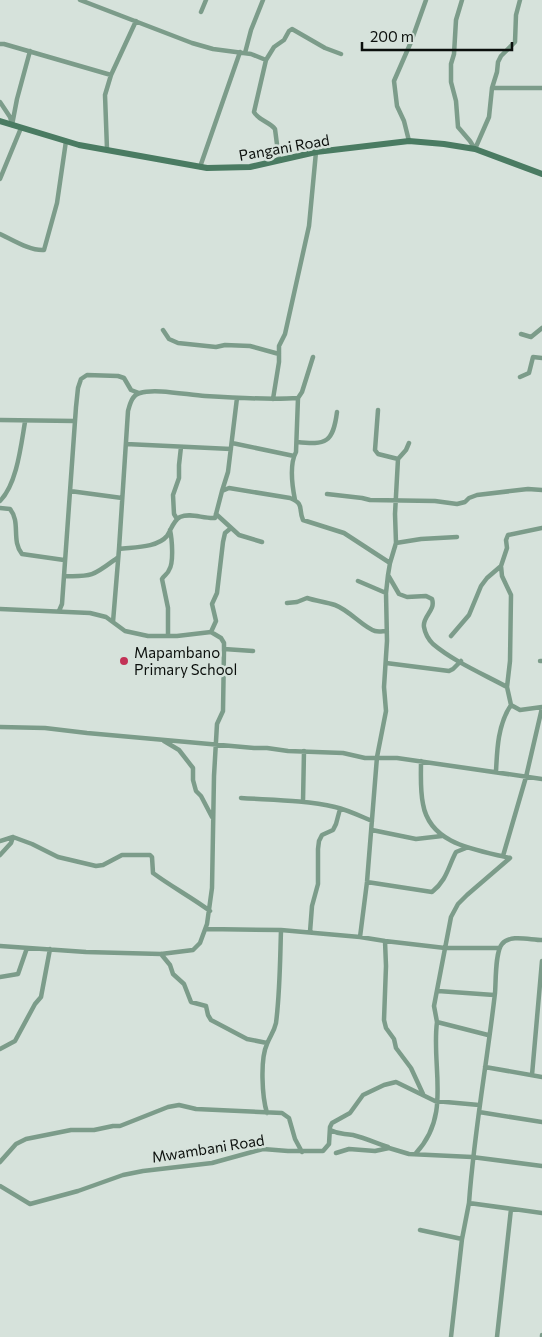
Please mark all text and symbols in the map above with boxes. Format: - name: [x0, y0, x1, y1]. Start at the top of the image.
- scale bar: [362, 20, 512, 52]
- text: 200 m: [370, 27, 414, 45]
- street label: Pangani Road: [237, 130, 331, 164]
- place label: Mapambano Primary School: [134, 643, 237, 678]
- marker: Mapambano Primary School: [118, 655, 130, 667]
- street label: Mwambani Road: [150, 1130, 266, 1166]

